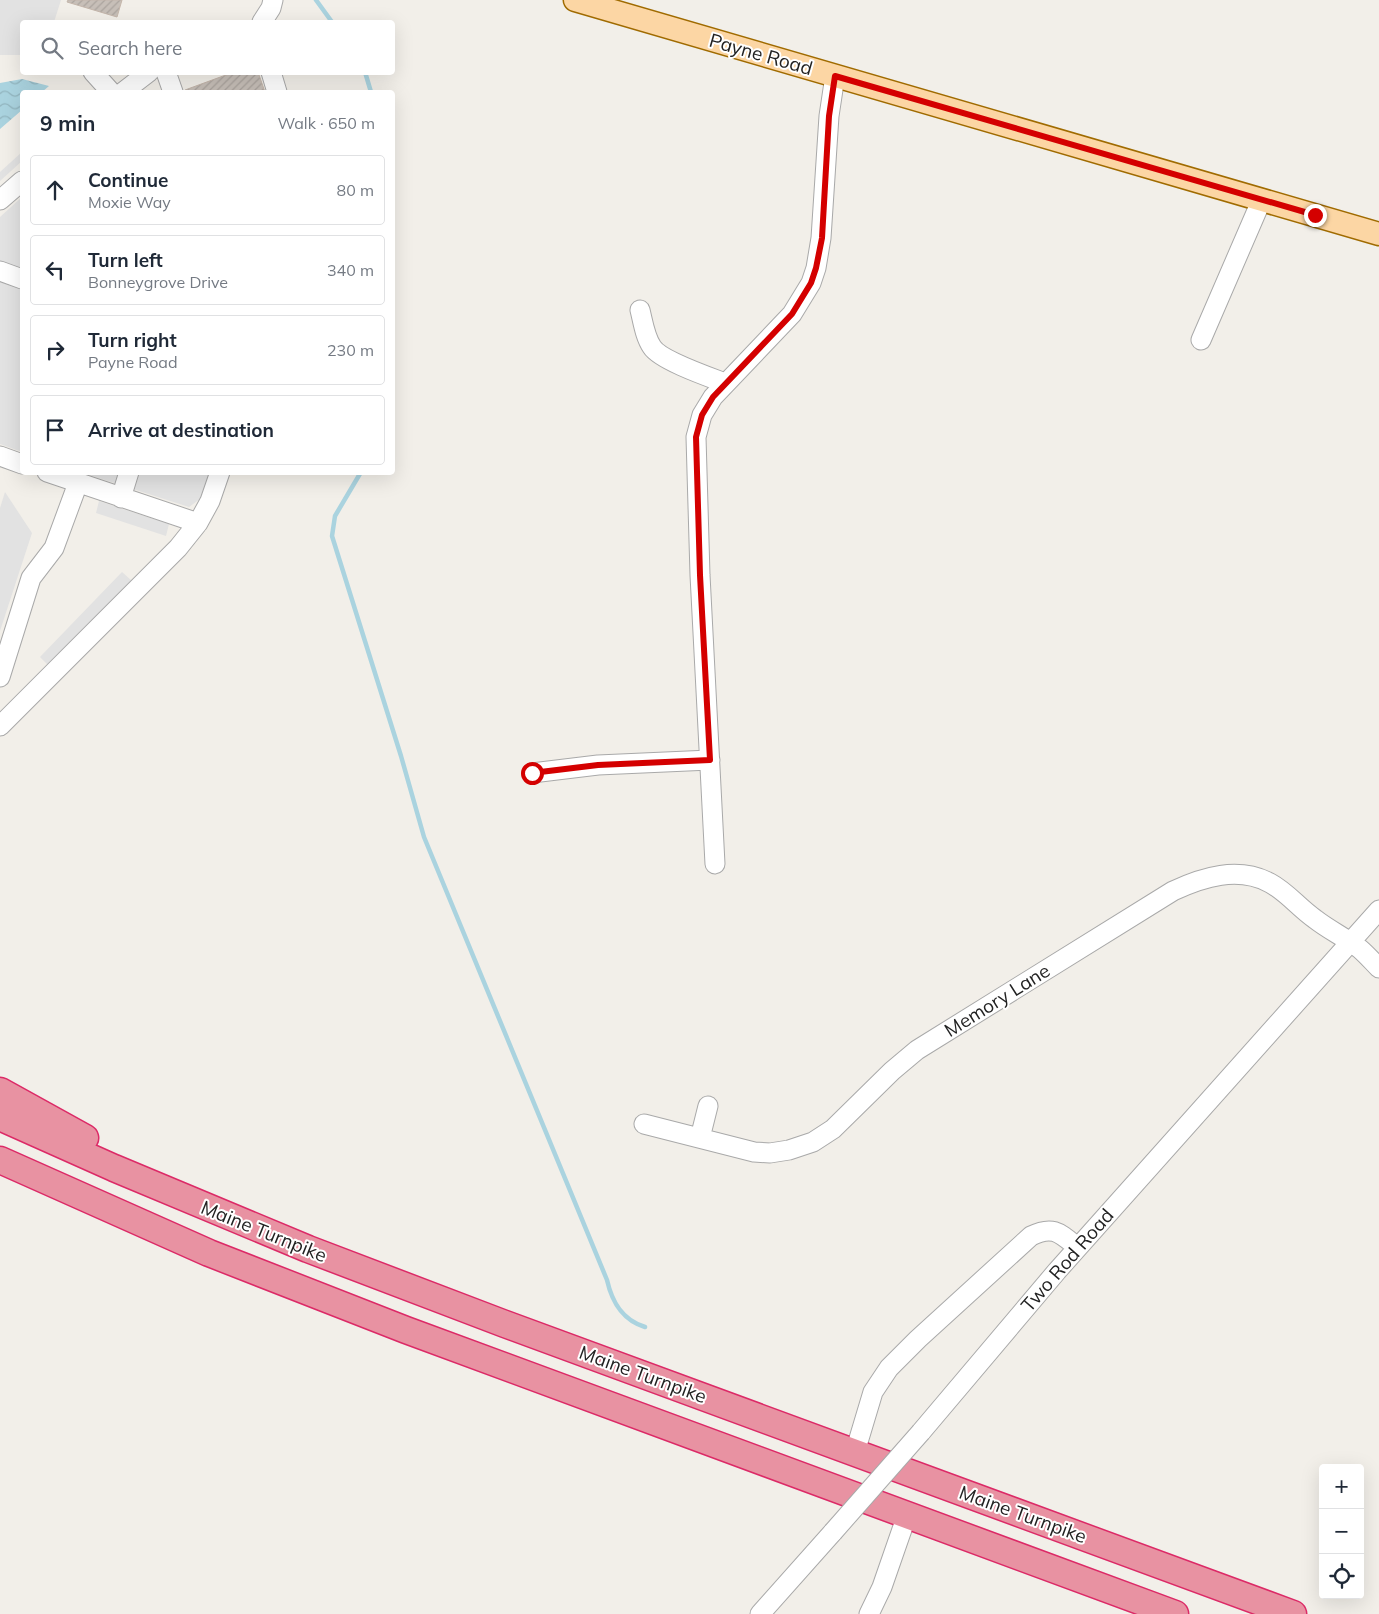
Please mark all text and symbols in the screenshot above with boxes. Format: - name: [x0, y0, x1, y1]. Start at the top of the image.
- search box: [20, 20, 395, 75]
- street label: Payne Road: [707, 28, 815, 80]
- icon: search: [38, 34, 66, 62]
- text: Search here: [78, 36, 182, 60]
- text: 9 min: [40, 110, 95, 136]
- text: Walk · 650 m: [277, 113, 375, 133]
- text: Continue: [88, 168, 168, 192]
- icon: ahead: [41, 176, 69, 204]
- text: 80 m: [337, 180, 374, 200]
- text: Moxie Way: [88, 192, 171, 212]
- route end: [1304, 204, 1327, 227]
- text: Turn left: [88, 248, 163, 272]
- icon: left: [41, 256, 69, 284]
- text: 340 m: [327, 260, 374, 280]
- text: Bonneygrove Drive: [88, 272, 228, 292]
- text: Turn right: [88, 328, 177, 352]
- icon: right: [41, 336, 69, 364]
- text: 230 m: [327, 340, 374, 360]
- text: Payne Road: [88, 352, 178, 372]
- icon: arrive: [41, 416, 69, 444]
- text: Arrive at destination: [88, 418, 274, 442]
- route start: [521, 762, 544, 785]
- street label: Memory Lane: [940, 958, 1054, 1042]
- street label: Maine Turnpike: [198, 1195, 330, 1267]
- street label: Two Rod Road: [1016, 1203, 1118, 1317]
- street label: Maine Turnpike: [576, 1340, 710, 1408]
- map controls: [1319, 1464, 1364, 1599]
- button: +: [1319, 1464, 1364, 1509]
- street label: Maine Turnpike: [956, 1480, 1090, 1548]
- button: −: [1319, 1509, 1364, 1554]
- button: locate: [1319, 1554, 1364, 1599]

